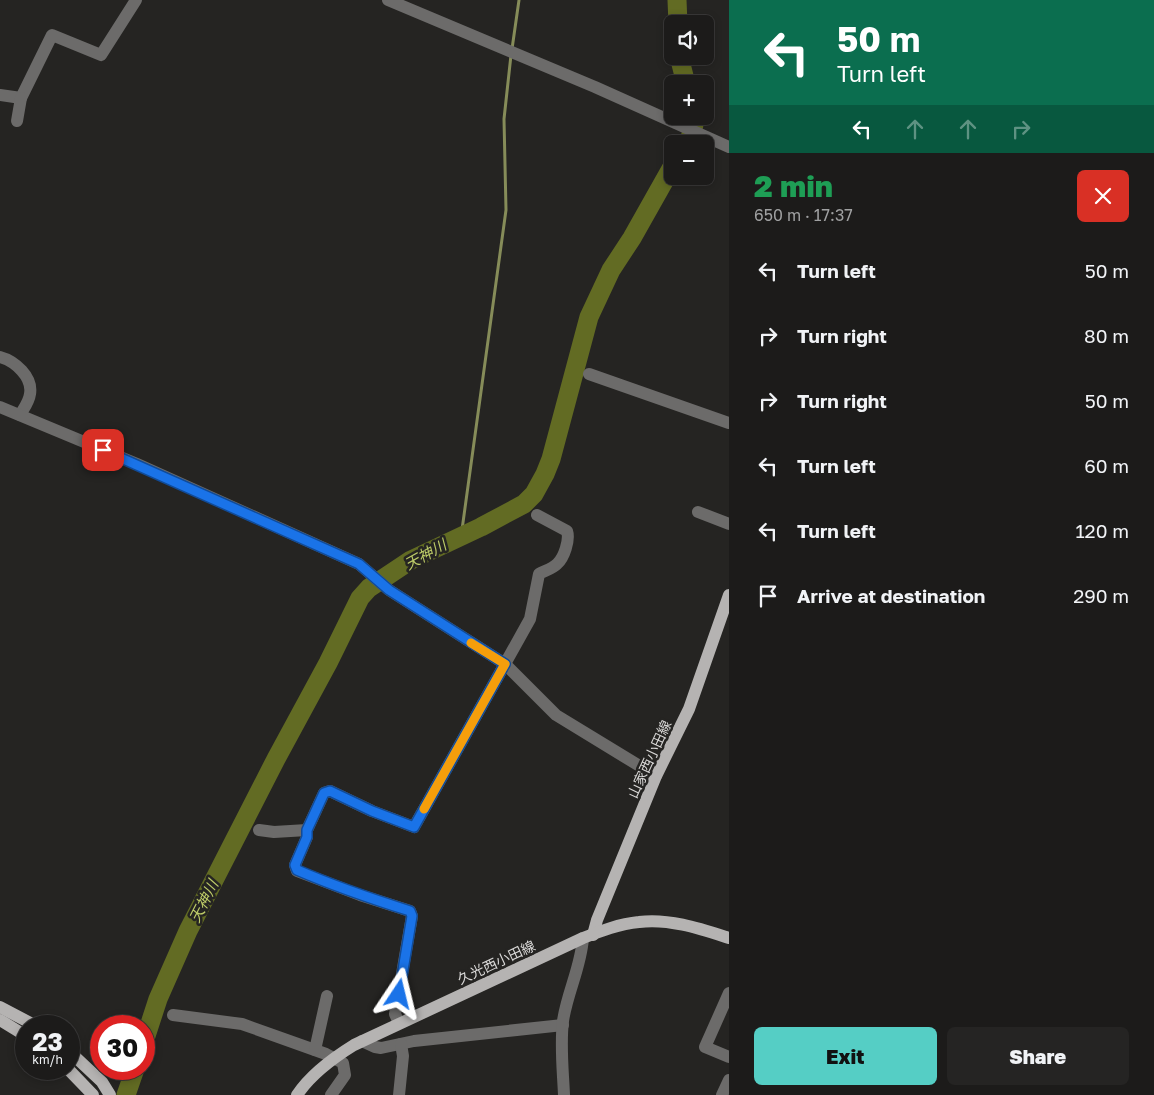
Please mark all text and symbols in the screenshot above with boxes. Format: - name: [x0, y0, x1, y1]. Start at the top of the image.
- map controls: [664, 15, 714, 185]
- button: sound: [664, 15, 714, 65]
- text: 50 m: [837, 18, 920, 60]
- icon: left: [754, 20, 819, 85]
- text: Turn left: [837, 60, 926, 87]
- button: +: [664, 75, 714, 125]
- icon: left: [848, 115, 876, 143]
- icon: ahead: [901, 115, 929, 143]
- icon: ahead: [954, 115, 982, 143]
- icon: right: [1007, 115, 1035, 143]
- button: −: [664, 135, 714, 185]
- text: 2 min: [754, 168, 833, 204]
- button: close: [1077, 170, 1129, 222]
- text: 650 m · 17:37: [754, 205, 853, 225]
- icon: left: [754, 257, 782, 285]
- text: Turn left: [797, 259, 876, 282]
- text: 50 m: [1085, 259, 1129, 282]
- icon: right: [754, 322, 782, 350]
- text: Turn right: [797, 324, 887, 347]
- text: 80 m: [1084, 324, 1129, 347]
- icon: right: [754, 387, 782, 415]
- text: Turn right: [797, 389, 887, 412]
- text: 50 m: [1085, 389, 1129, 412]
- pin: [82, 429, 124, 471]
- icon: arrive: [89, 436, 117, 464]
- icon: left: [754, 452, 782, 480]
- text: Turn left: [797, 454, 876, 477]
- text: 60 m: [1084, 454, 1129, 477]
- icon: left: [754, 517, 782, 545]
- text: Turn left: [797, 519, 876, 542]
- text: 120 m: [1075, 519, 1129, 542]
- water label: 天神川: [401, 534, 451, 573]
- icon: arrive: [754, 582, 782, 610]
- text: Arrive at destination: [797, 584, 985, 607]
- text: 290 m: [1073, 584, 1129, 607]
- street label: 山家西小田線: [624, 717, 674, 801]
- water label: 天神川: [185, 875, 222, 925]
- street label: 久光西小田線: [454, 937, 538, 987]
- position arrow: [372, 967, 424, 1019]
- speed limit sign: 30: [90, 1015, 155, 1080]
- text: 23: [32, 1026, 63, 1057]
- button: Exit: [754, 1027, 937, 1085]
- button: Share: [947, 1027, 1129, 1085]
- text: km/h: [32, 1052, 63, 1067]

